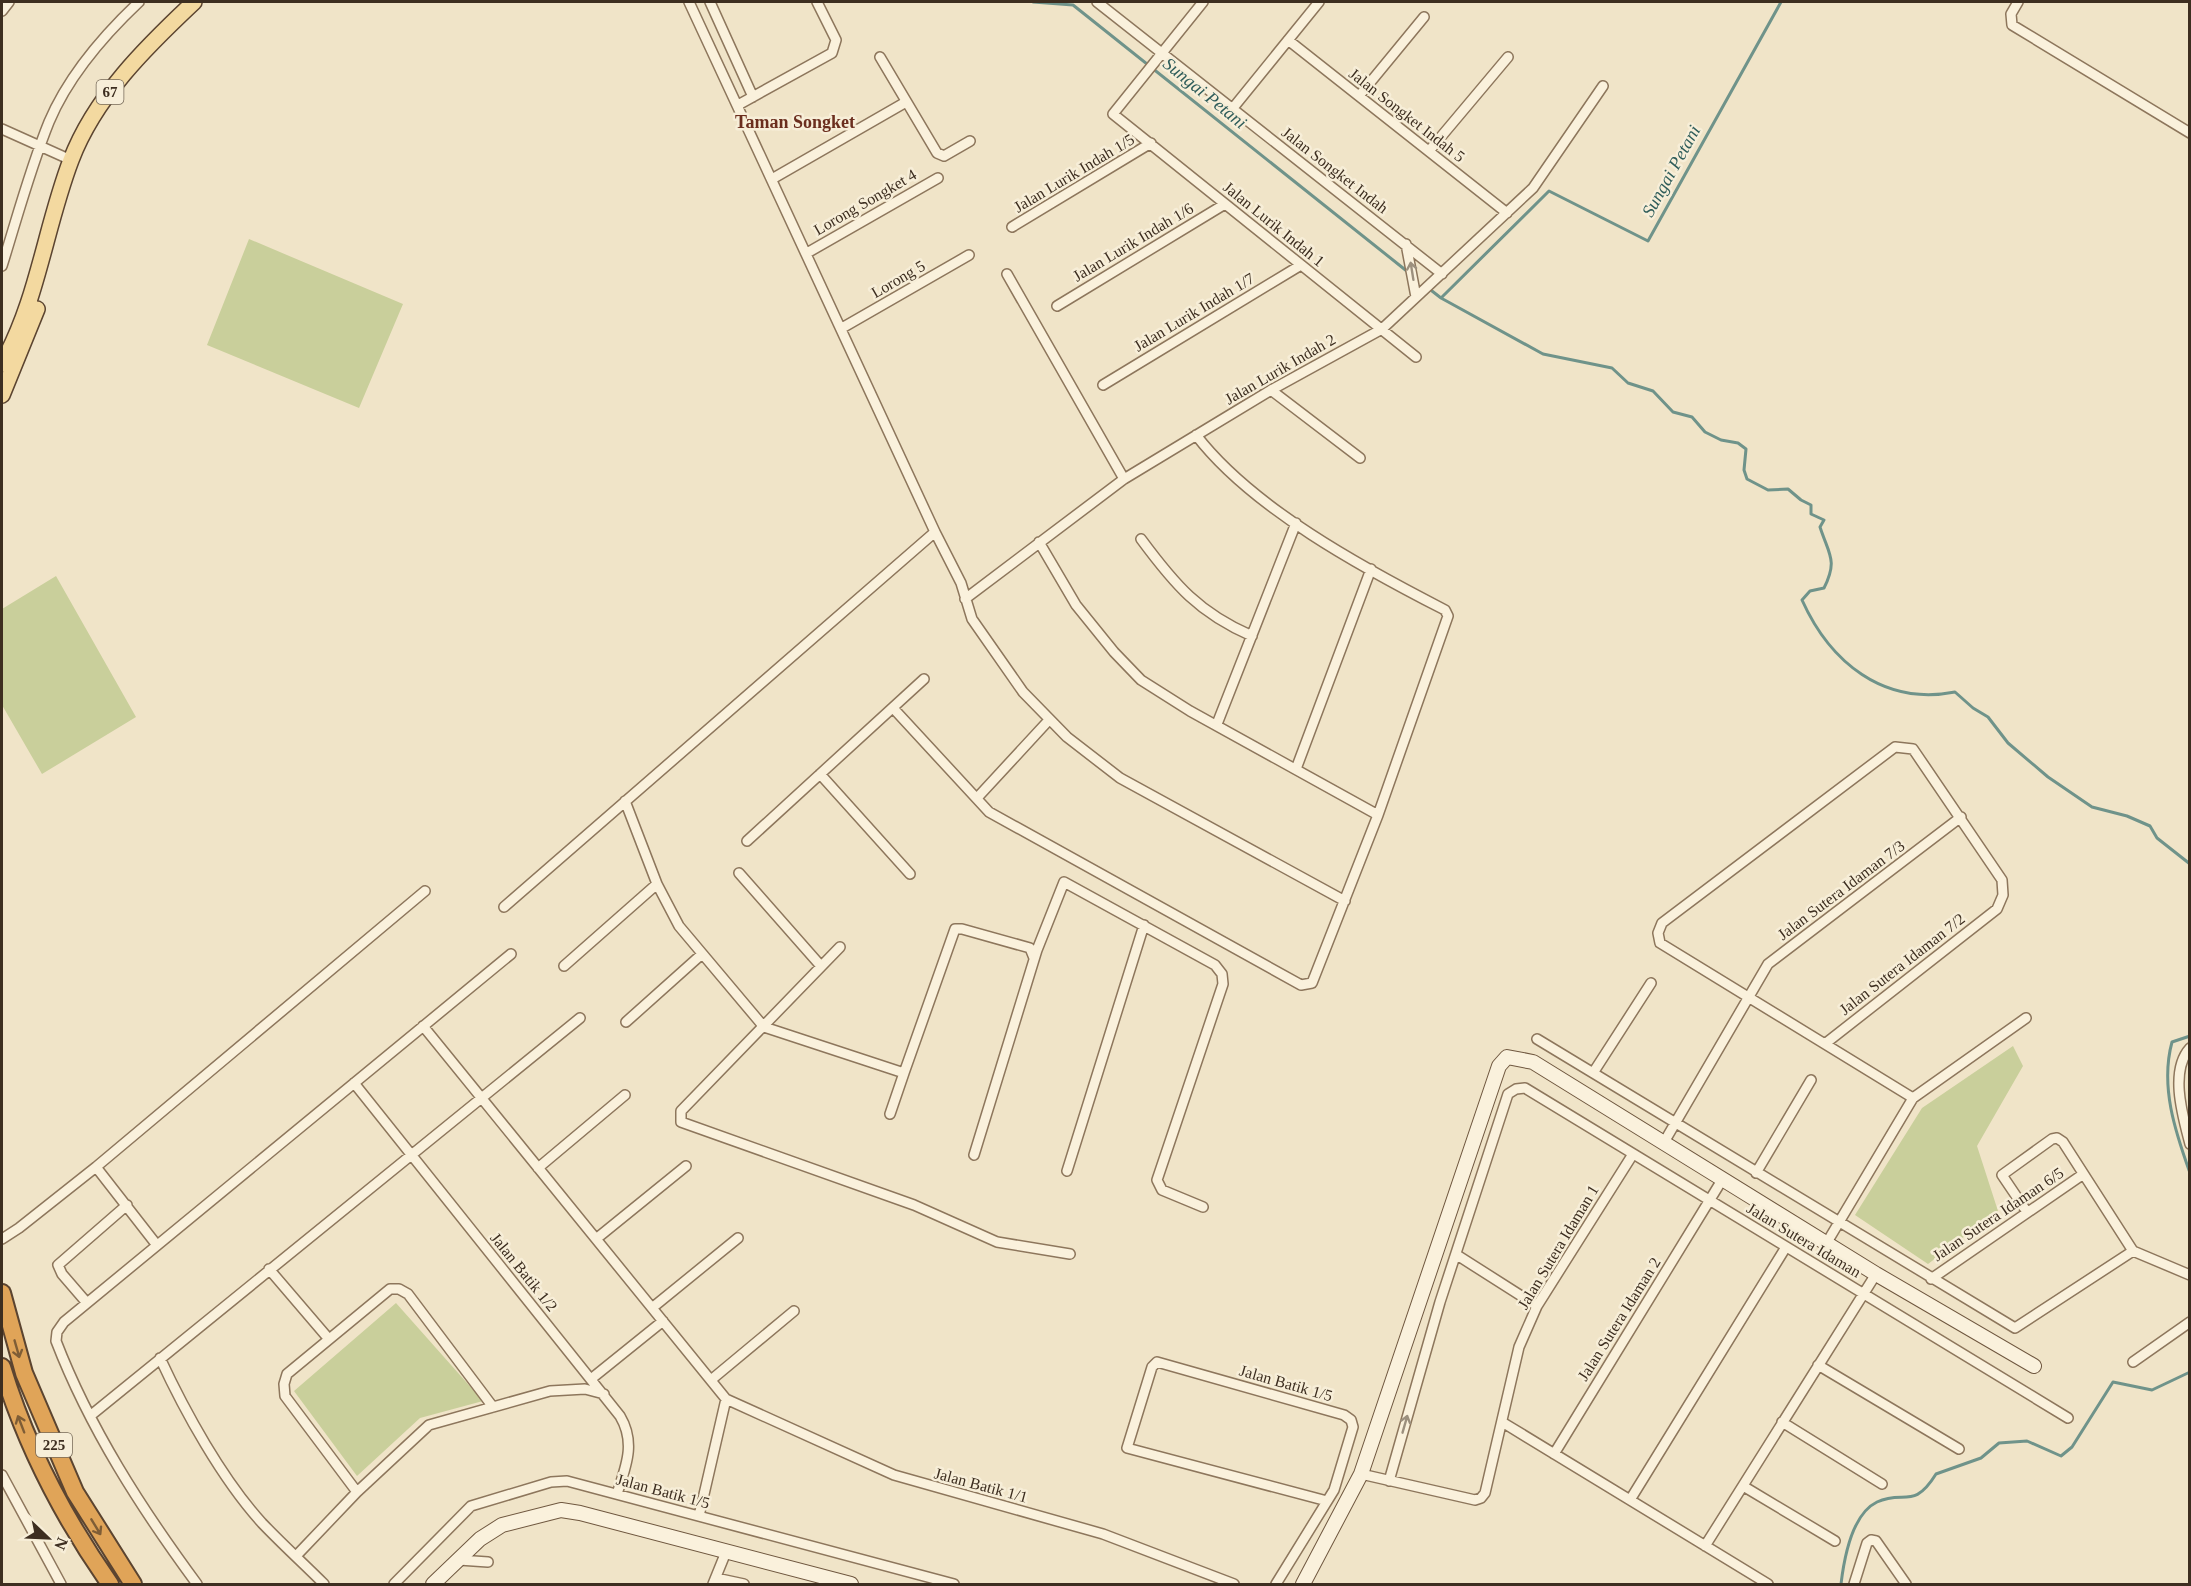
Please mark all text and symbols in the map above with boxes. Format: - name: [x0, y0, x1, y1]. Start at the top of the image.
- water label: Sungai Petani: [1159, 53, 1251, 133]
- street label: Jalan Songket Indah 5: [1345, 65, 1468, 166]
- road number: 67: [96, 80, 124, 104]
- district label: Taman Songket: [735, 112, 855, 132]
- water label: Sungai Petani: [1638, 122, 1704, 220]
- street label: Jalan Songket Indah: [1278, 123, 1391, 217]
- street label: Jalan Lurik Indah 1/5: [1011, 130, 1137, 216]
- street label: Lorong Songket 4: [811, 166, 920, 239]
- street label: Jalan Lurik Indah 1: [1220, 178, 1328, 270]
- street label: Jalan Lurik Indah 1/6: [1070, 199, 1196, 285]
- street label: Lorong 5: [868, 257, 928, 302]
- one-way arrow: [1406, 261, 1417, 281]
- street label: Jalan Lurik Indah 1/7: [1131, 269, 1257, 355]
- street label: Jalan Lurik Indah 2: [1222, 330, 1338, 408]
- street label: Jalan Sutera Idaman 7/3: [1774, 837, 1908, 943]
- street label: Jalan Sutera Idaman 7/2: [1836, 910, 1968, 1018]
- street label: Jalan Sutera Idaman 6/5: [1929, 1164, 2067, 1264]
- street label: Jalan Sutera Idaman 1: [1514, 1182, 1602, 1312]
- street label: Jalan Sutera Idaman: [1744, 1199, 1864, 1281]
- street label: Jalan Batik 1/2: [487, 1229, 561, 1315]
- street label: Jalan Sutera Idaman 2: [1574, 1254, 1664, 1384]
- one-way arrow: [12, 1339, 23, 1358]
- street label: Jalan Batik 1/5: [1238, 1362, 1334, 1404]
- one-way arrow: [15, 1415, 26, 1433]
- one-way arrow: [1400, 1415, 1411, 1434]
- road number: 225: [36, 1433, 72, 1457]
- street label: Jalan Batik 1/1: [932, 1464, 1030, 1506]
- street label: Jalan Batik 1/5: [614, 1470, 712, 1512]
- north arrow: [18, 1508, 78, 1568]
- one-way arrow: [90, 1518, 102, 1535]
- text: N: [51, 1535, 71, 1553]

